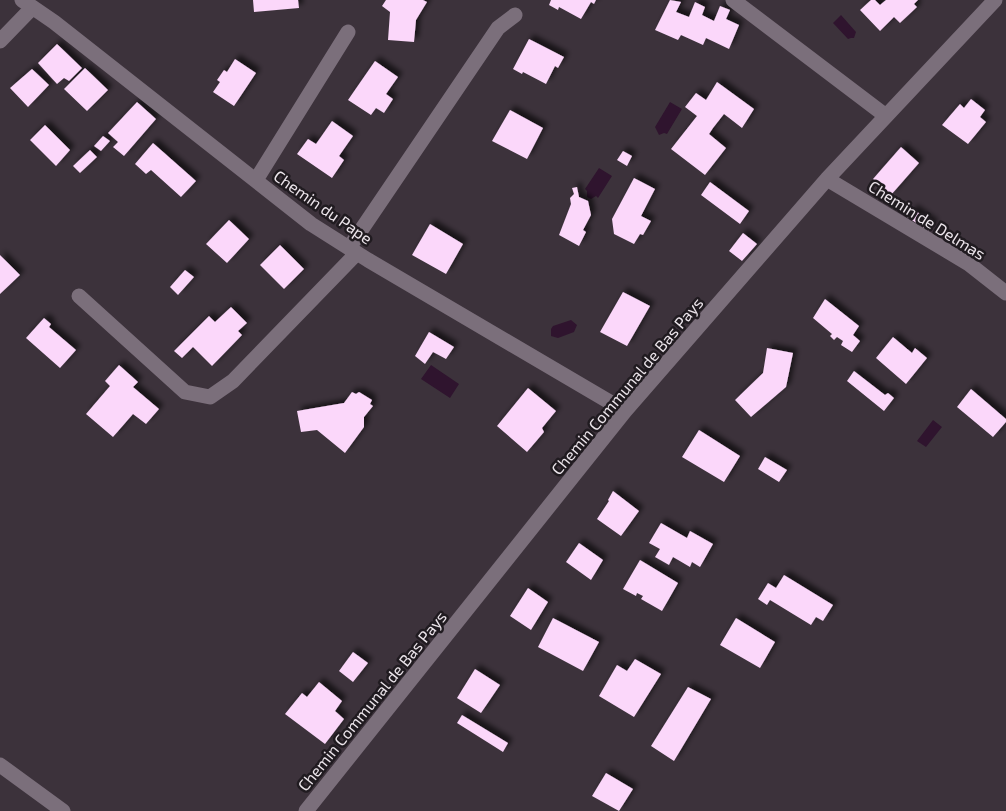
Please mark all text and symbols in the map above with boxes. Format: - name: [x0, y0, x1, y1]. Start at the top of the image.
- street label: Chemin du Pape: [270, 166, 376, 248]
- street label: Chemin de Delmas: [865, 176, 989, 263]
- street label: Chemin Communal de Bas Pays: [547, 293, 706, 478]
- street label: Chemin Communal de Bas Pays: [293, 607, 450, 794]

